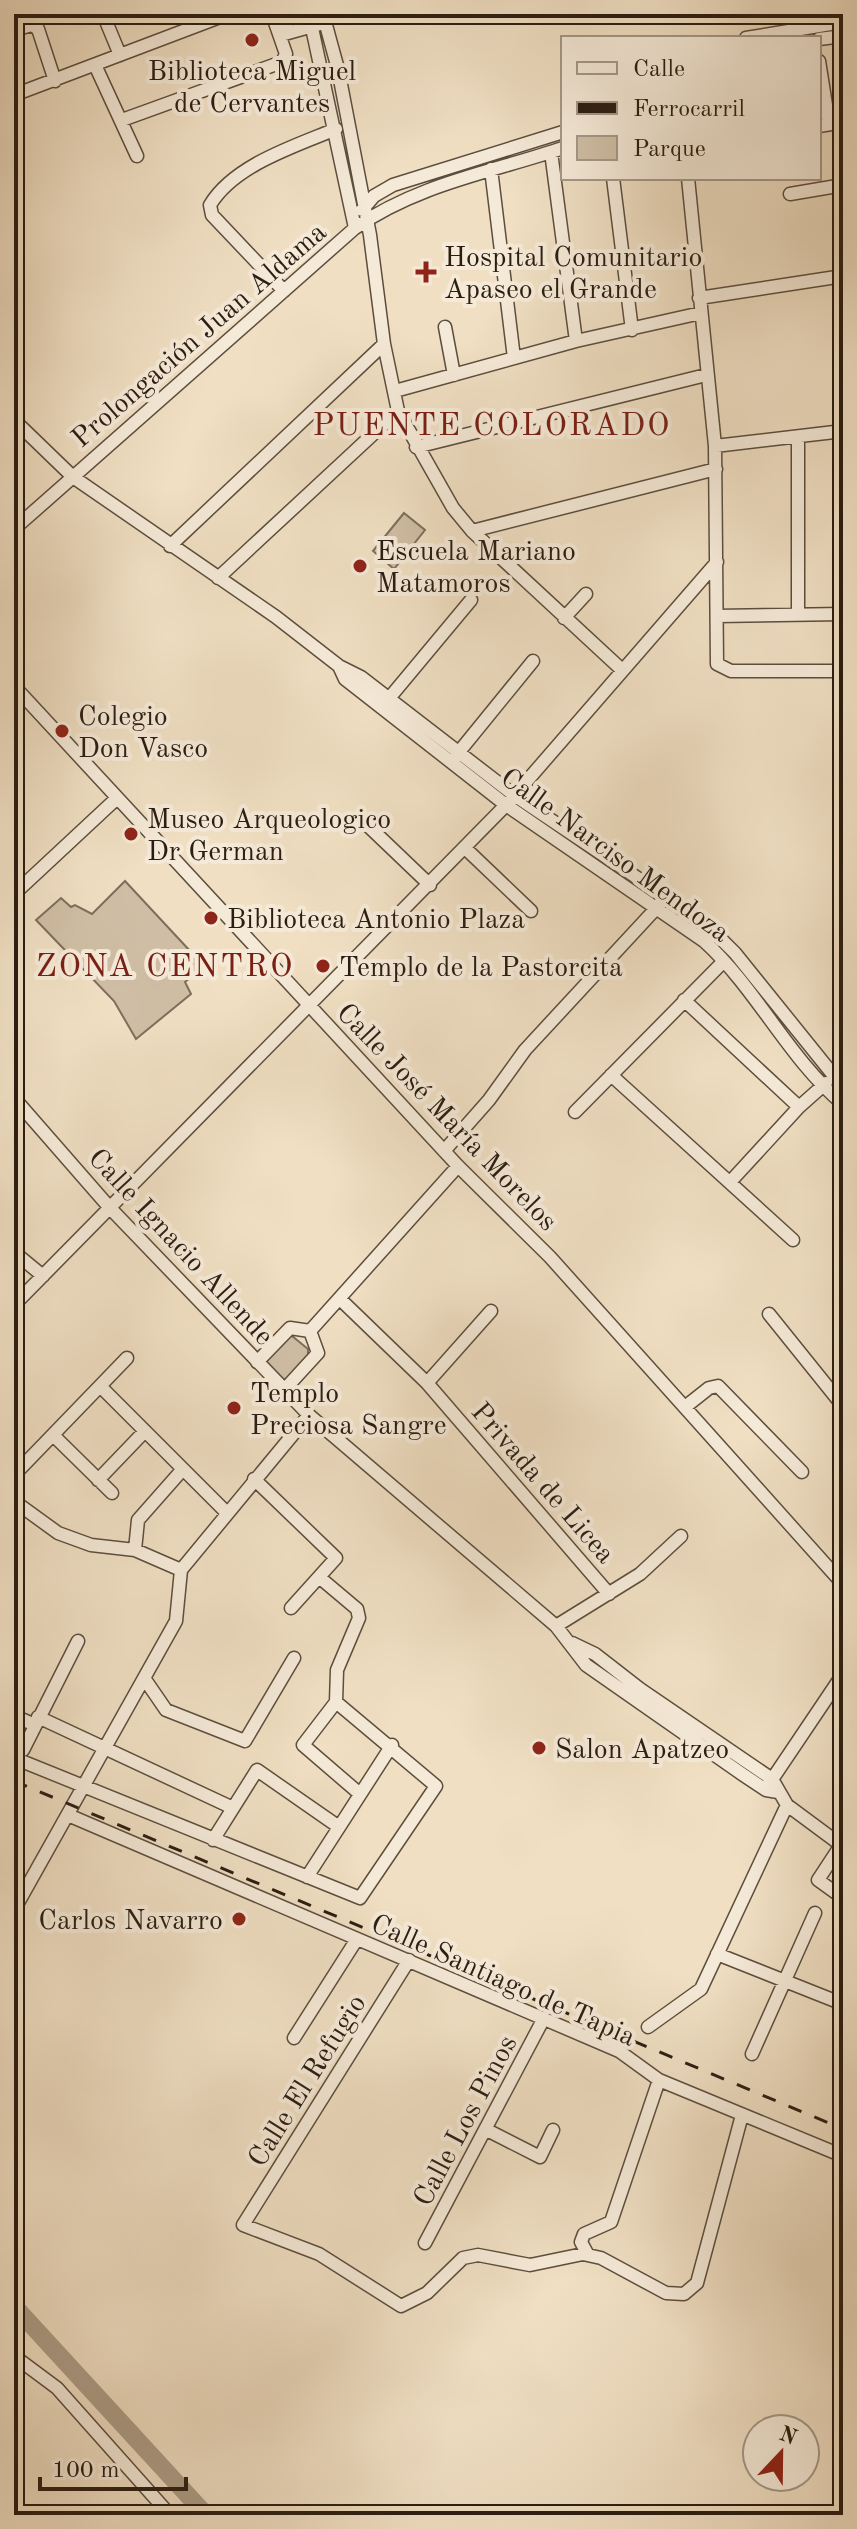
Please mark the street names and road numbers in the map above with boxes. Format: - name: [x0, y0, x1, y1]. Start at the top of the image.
- street label: Prolongación Juan Aldama: [67, 218, 333, 454]
- street label: Calle Narciso Mendoza: [495, 764, 734, 949]
- street label: Calle José María Morelos: [330, 999, 561, 1237]
- street label: Calle Ignacio Allende: [82, 1145, 278, 1352]
- street label: Privada de Licea: [465, 1398, 619, 1570]
- street label: Calle Santiago de Tapia: [366, 1911, 639, 2053]
- street label: Calle El Refugio: [245, 1991, 373, 2172]
- street label: Calle Los Pinos: [410, 2031, 523, 2211]

